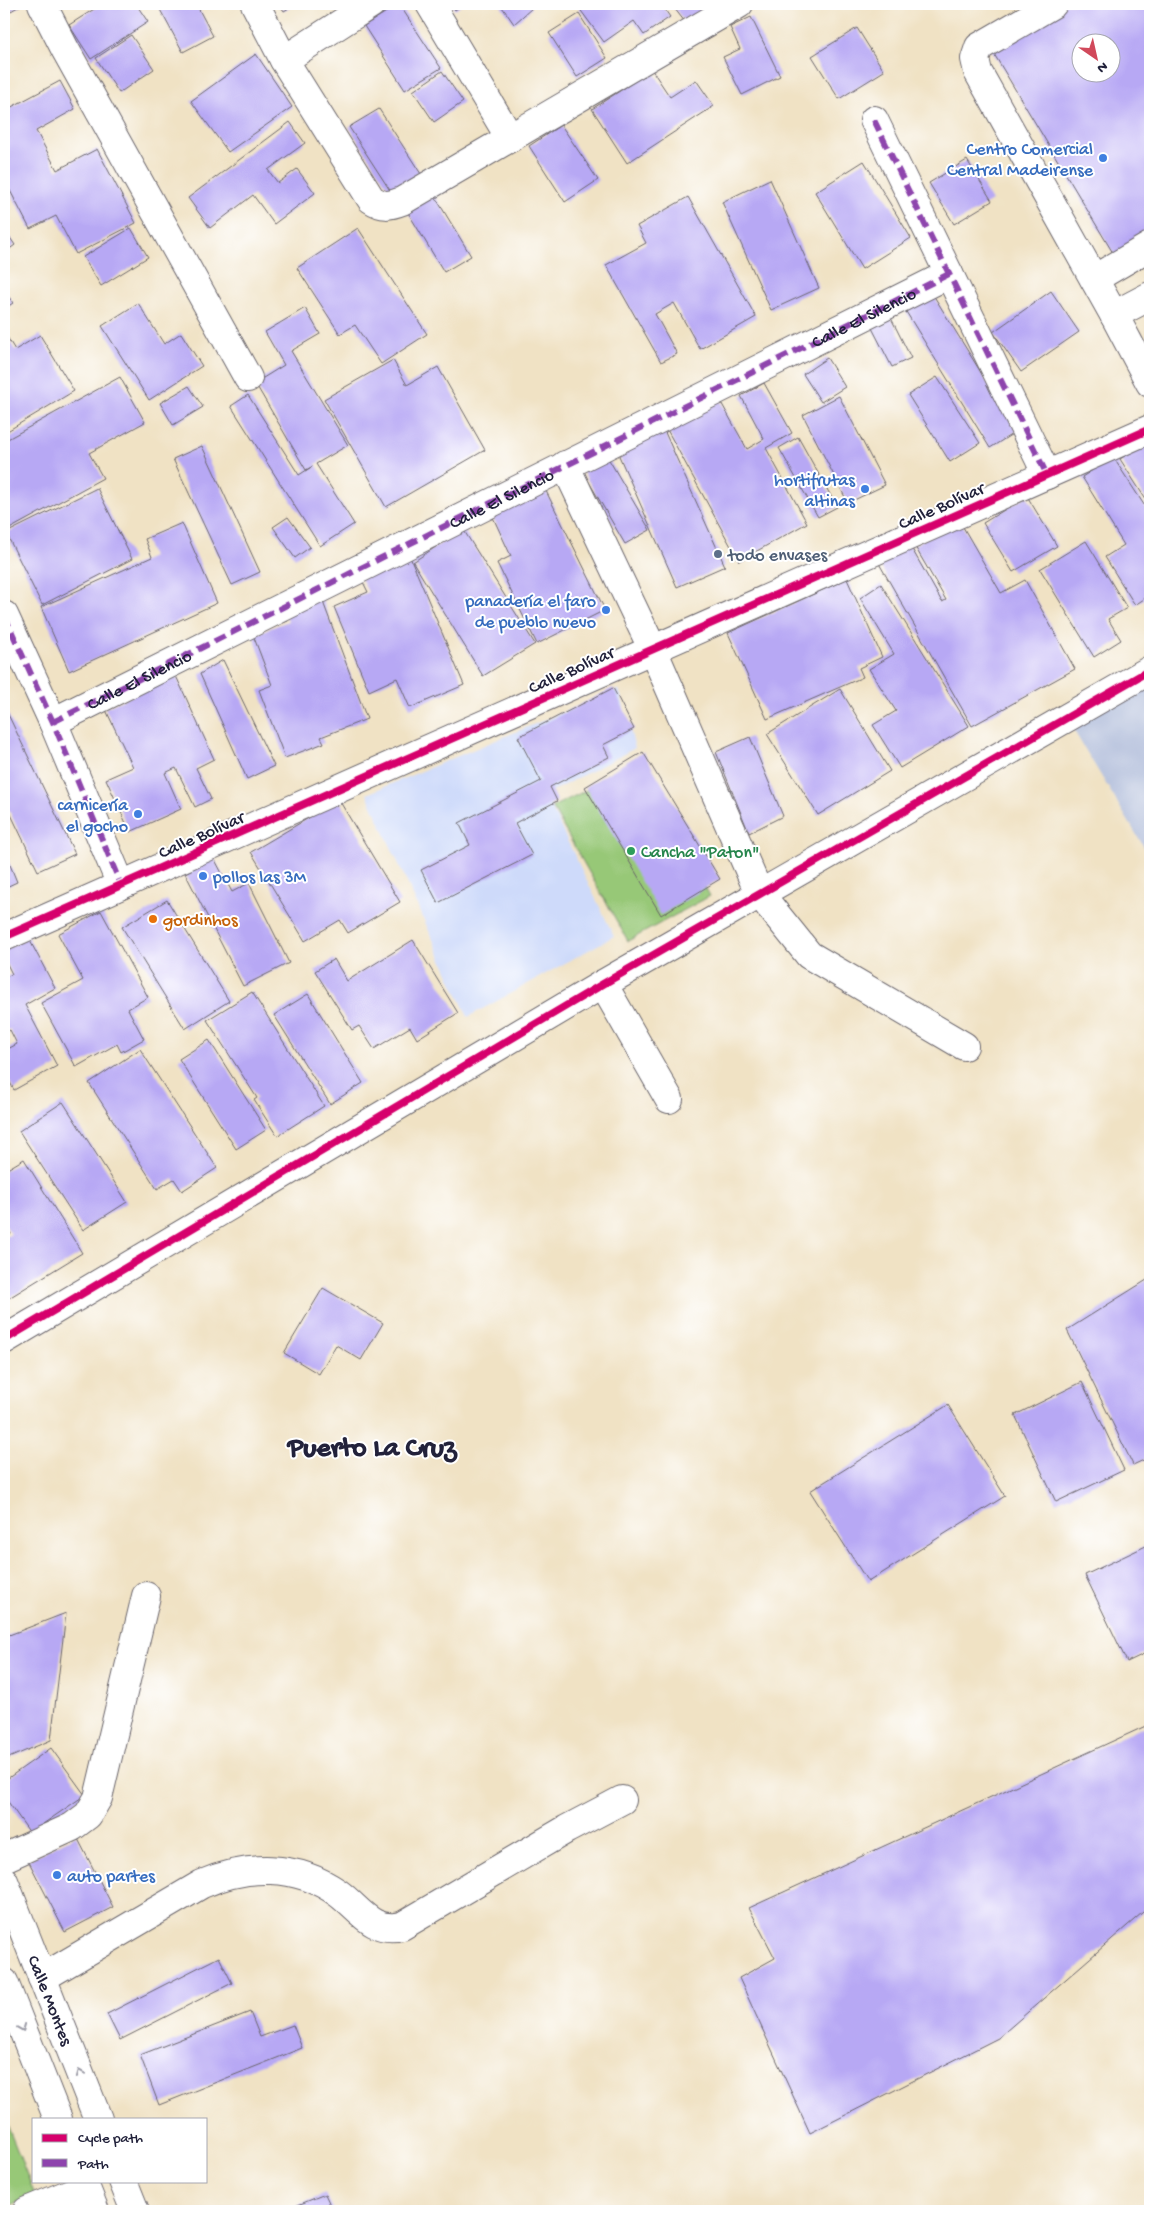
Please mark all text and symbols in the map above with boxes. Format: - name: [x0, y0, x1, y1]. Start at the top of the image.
- north arrow: [1072, 32, 1122, 82]
- text: N: [1093, 57, 1110, 76]
- place label: Centro Comercial Central Madeirense: [947, 140, 1094, 182]
- marker: Centro Comercial Central Madeirense: [1097, 152, 1109, 164]
- street label: Calle El Silencio: [809, 284, 920, 354]
- street label: Calle El Silencio: [446, 465, 558, 535]
- place label: hortifrutas altinas: [774, 471, 856, 513]
- street label: Calle Bolívar: [896, 478, 990, 536]
- marker: hortifrutas altinas: [859, 483, 871, 495]
- place label: todo envases: [727, 546, 829, 567]
- marker: todo envases: [712, 548, 724, 560]
- place label: panadería el faro de pueblo nuevo: [465, 592, 596, 634]
- marker: panadería el faro de pueblo nuevo: [600, 604, 612, 616]
- street label: Calle Bolívar: [526, 642, 620, 700]
- street label: Calle El Silencio: [84, 646, 196, 716]
- place label: carnicería el gocho: [57, 796, 129, 838]
- street label: Calle Bolívar: [156, 807, 250, 865]
- marker: carnicería el gocho: [132, 808, 144, 820]
- place label: Cancha "Paton": [641, 843, 759, 864]
- marker: Cancha "Paton": [625, 845, 637, 857]
- place label: pollos las 3M: [212, 868, 307, 889]
- marker: pollos las 3M: [197, 870, 209, 882]
- place label: gordinhos: [163, 911, 239, 932]
- marker: gordinhos: [147, 913, 159, 925]
- district label: Puerto La Cruz: [286, 1433, 458, 1466]
- place label: auto partes: [67, 1867, 156, 1888]
- marker: auto partes: [51, 1869, 63, 1881]
- street label: Calle Montes: [21, 1953, 76, 2050]
- one-way arrow: [16, 2023, 26, 2031]
- one-way arrow: [76, 2070, 86, 2078]
- legend: [32, 2118, 208, 2182]
- text: Cycle path: [78, 2130, 143, 2148]
- text: Path: [77, 2156, 109, 2174]

